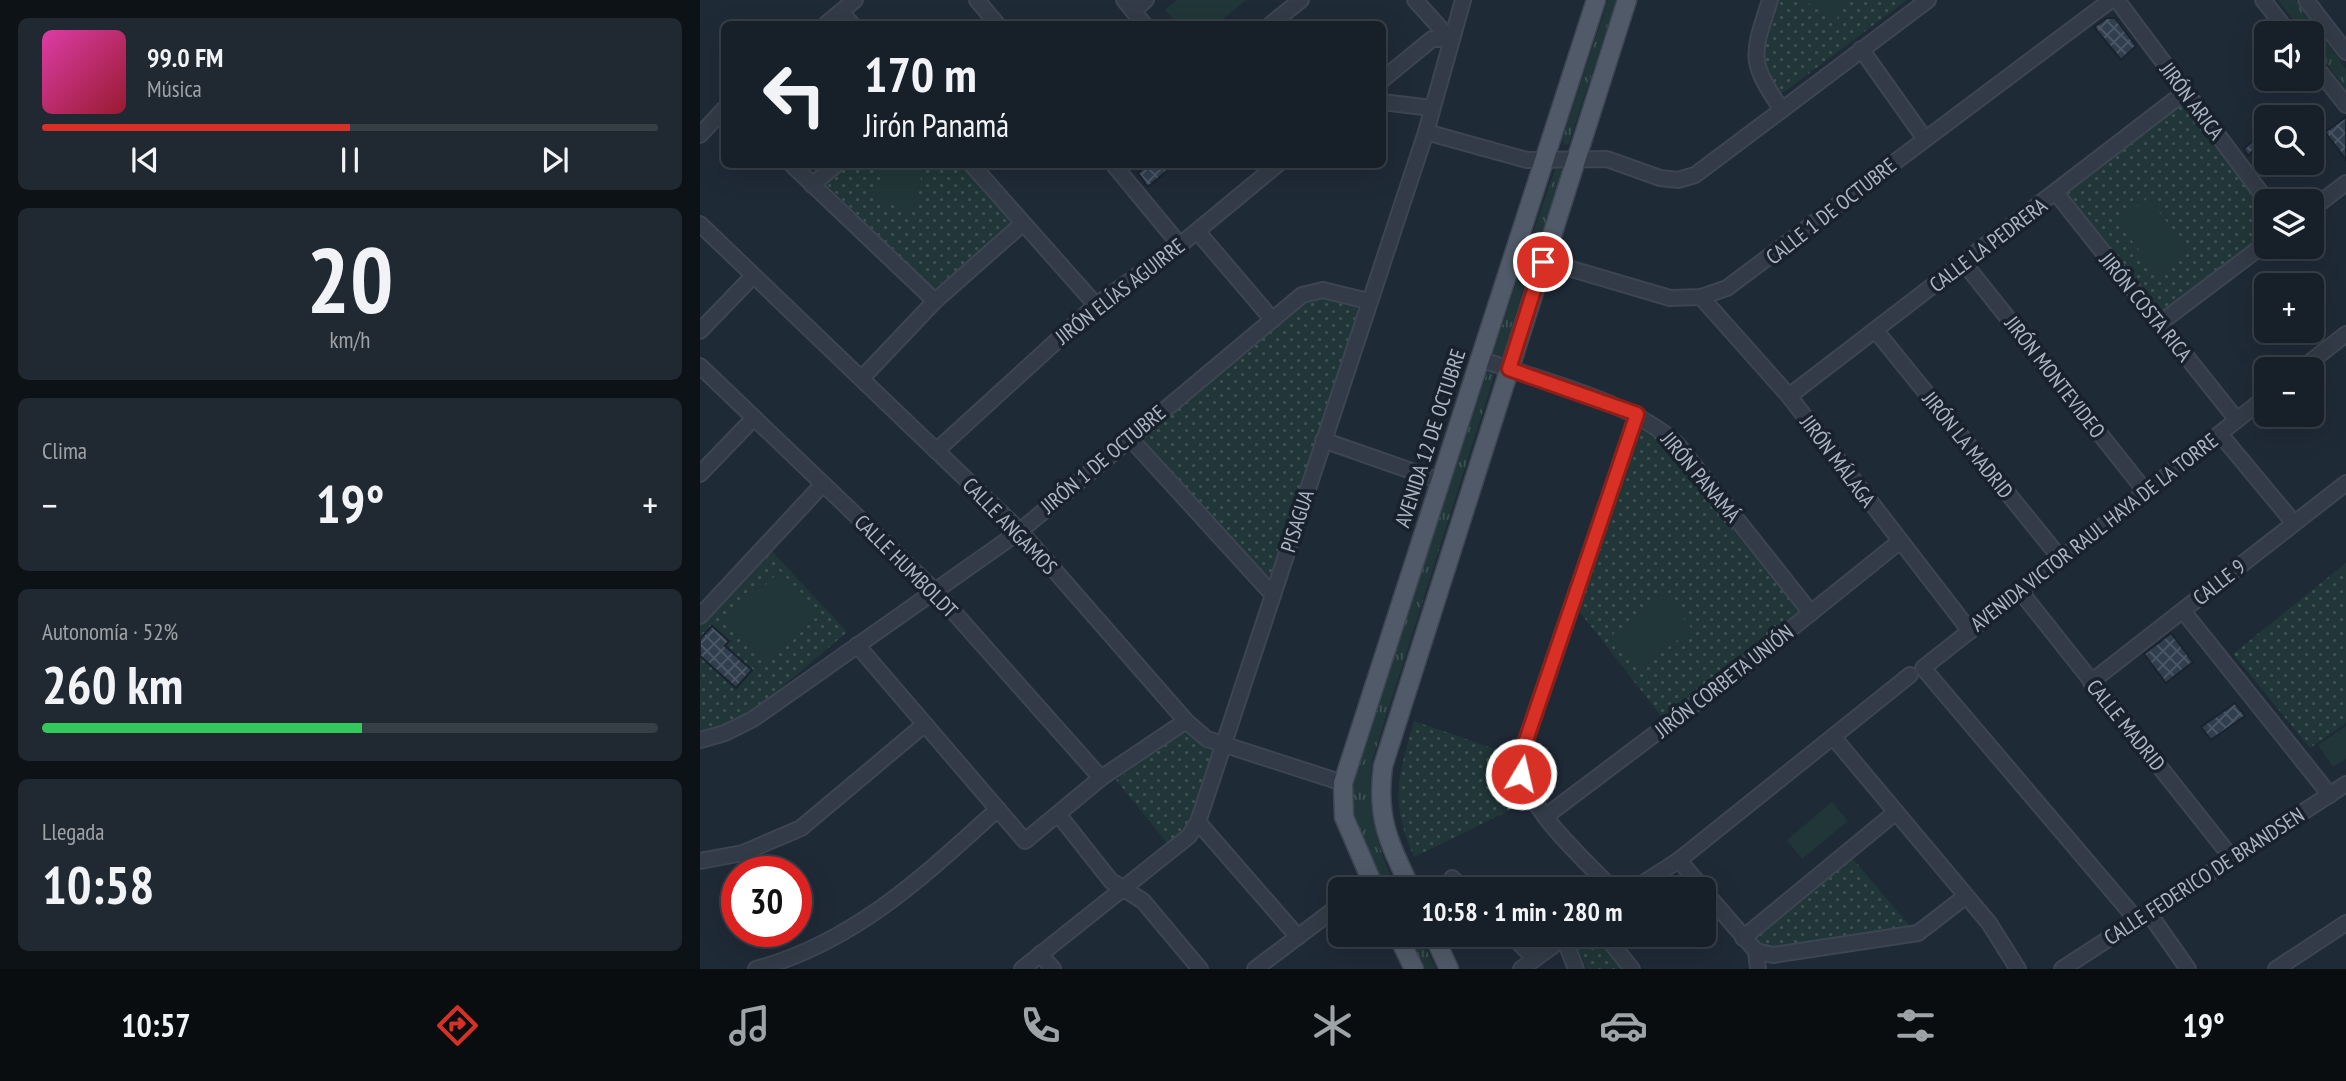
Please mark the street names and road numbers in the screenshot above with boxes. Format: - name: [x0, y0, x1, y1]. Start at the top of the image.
- street label: JIRÓN ARICA: [2154, 56, 2230, 145]
- street label: CALLE 1 DE OCTUBRE: [1760, 152, 1902, 270]
- street label: CALLE LA PEDRERA: [1924, 192, 2052, 298]
- street label: JIRÓN ELÍAS AGUIRRE: [1049, 232, 1190, 351]
- street label: JIRÓN COSTA RICA: [2093, 246, 2198, 367]
- street label: JIRÓN MONTEVIDEO: [1998, 310, 2111, 443]
- street label: AVENIDA 12 DE OCTUBRE: [1388, 345, 1472, 531]
- street label: JIRÓN LA MADRID: [1916, 385, 2019, 504]
- street label: JIRÓN 1 DE OCTUBRE: [1034, 399, 1171, 520]
- street label: JIRÓN MÁLAGA: [1794, 409, 1882, 513]
- street label: JIRÓN PANAMÁ: [1655, 426, 1747, 528]
- street label: AVENIDA VICTOR RAUL HAYA DE LA TORRE: [1965, 427, 2223, 637]
- street label: CALLE ANGAMOS: [957, 472, 1063, 580]
- street label: PISAGUA: [1274, 486, 1320, 556]
- street label: CALLE HUMBOLDT: [849, 509, 964, 624]
- street label: CALLE 9: [2187, 553, 2251, 611]
- street label: JIRÓN CORBETA UNIÓN: [1649, 619, 1799, 744]
- street label: CALLE MADRID: [2081, 674, 2171, 776]
- street label: CALLE FEDERICO DE BRANDSEN: [2099, 801, 2309, 951]

